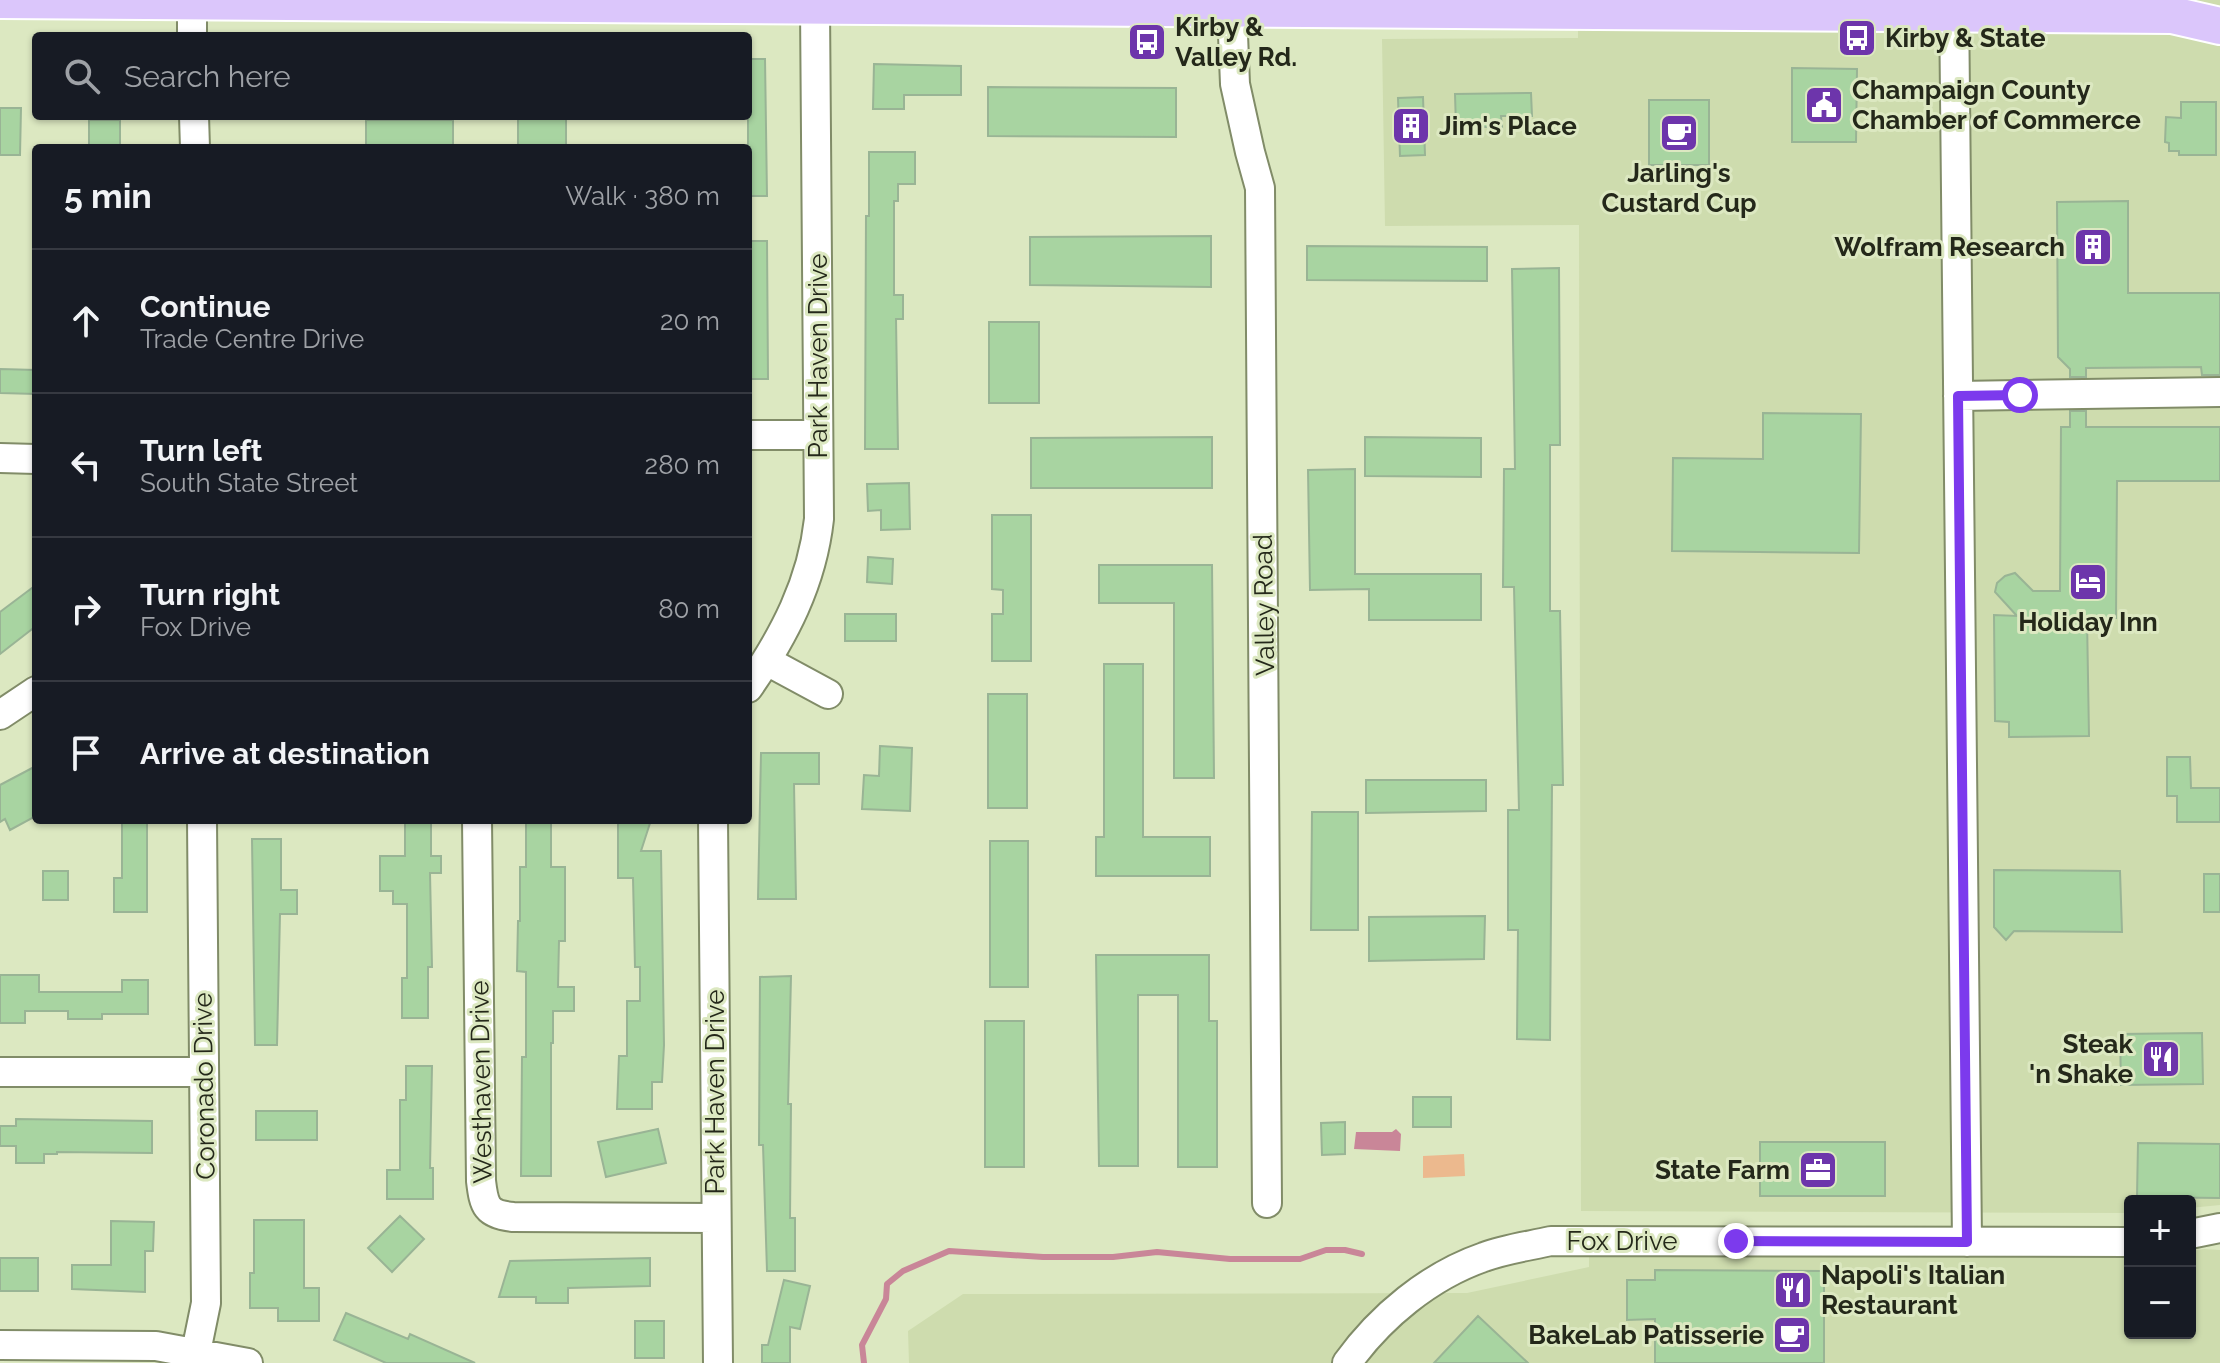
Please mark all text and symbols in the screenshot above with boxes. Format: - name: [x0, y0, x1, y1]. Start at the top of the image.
- place label: Kirby & Valley Rd.: [1175, 12, 1297, 72]
- bus stop icon: Kirby & State: [1836, 17, 1878, 59]
- bus stop icon: Kirby & Valley Rd.: [1126, 21, 1168, 63]
- place label: Kirby & State: [1885, 23, 2046, 53]
- search box: [32, 32, 752, 120]
- icon: search: [60, 54, 104, 98]
- text: Search here: [124, 59, 291, 94]
- place label: Champaign County Chamber of Commerce: [1852, 75, 2141, 135]
- public building icon: Champaign County Chamber of Commerce: [1803, 84, 1845, 126]
- building icon: Jim's Place: [1390, 105, 1432, 147]
- place label: Jim's Place: [1439, 111, 1577, 141]
- cafe icon: Jarling's Custard Cup: [1658, 112, 1700, 154]
- place label: Jarling's Custard Cup: [1602, 158, 1756, 218]
- text: 5 min: [64, 176, 152, 216]
- text: Walk · 380 m: [565, 181, 720, 211]
- building icon: Wolfram Research: [2072, 226, 2114, 268]
- place label: Wolfram Research: [1835, 232, 2065, 262]
- street label: Park Haven Drive: [803, 253, 833, 459]
- text: Continue: [140, 289, 271, 324]
- icon: ahead: [64, 299, 108, 343]
- text: 20 m: [660, 306, 720, 336]
- text: Trade Centre Drive: [140, 324, 364, 354]
- route start: [2002, 377, 2038, 413]
- text: Turn left: [140, 433, 262, 468]
- icon: left: [64, 443, 108, 487]
- text: 280 m: [645, 450, 720, 480]
- text: South State Street: [140, 468, 358, 498]
- street label: Valley Road: [1248, 534, 1280, 676]
- hotel icon: Holiday Inn: [2067, 561, 2109, 603]
- text: Turn right: [140, 577, 280, 612]
- icon: right: [64, 587, 108, 631]
- text: 80 m: [658, 594, 720, 624]
- place label: Holiday Inn: [2018, 607, 2158, 637]
- text: Fox Drive: [140, 612, 251, 642]
- icon: arrive: [64, 731, 108, 775]
- text: Arrive at destination: [140, 736, 430, 771]
- street label: Westhaven Drive: [464, 980, 498, 1184]
- street label: Park Haven Drive: [700, 989, 730, 1195]
- street label: Coronado Drive: [187, 992, 221, 1180]
- place label: Steak 'n Shake: [2029, 1029, 2133, 1089]
- restaurant icon: Steak 'n Shake: [2140, 1038, 2182, 1080]
- office icon: State Farm: [1797, 1149, 1839, 1191]
- place label: State Farm: [1655, 1155, 1790, 1185]
- map controls: [2124, 1195, 2196, 1339]
- button: +: [2124, 1195, 2196, 1267]
- route end: [1718, 1223, 1754, 1259]
- street label: Fox Drive: [1566, 1226, 1678, 1256]
- place label: Napoli's Italian Restaurant: [1821, 1260, 2005, 1320]
- button: −: [2124, 1267, 2196, 1339]
- restaurant icon: Napoli's Italian Restaurant: [1772, 1269, 1814, 1311]
- cafe icon: BakeLab Patisserie: [1771, 1314, 1813, 1356]
- place label: BakeLab Patisserie: [1528, 1320, 1764, 1350]

